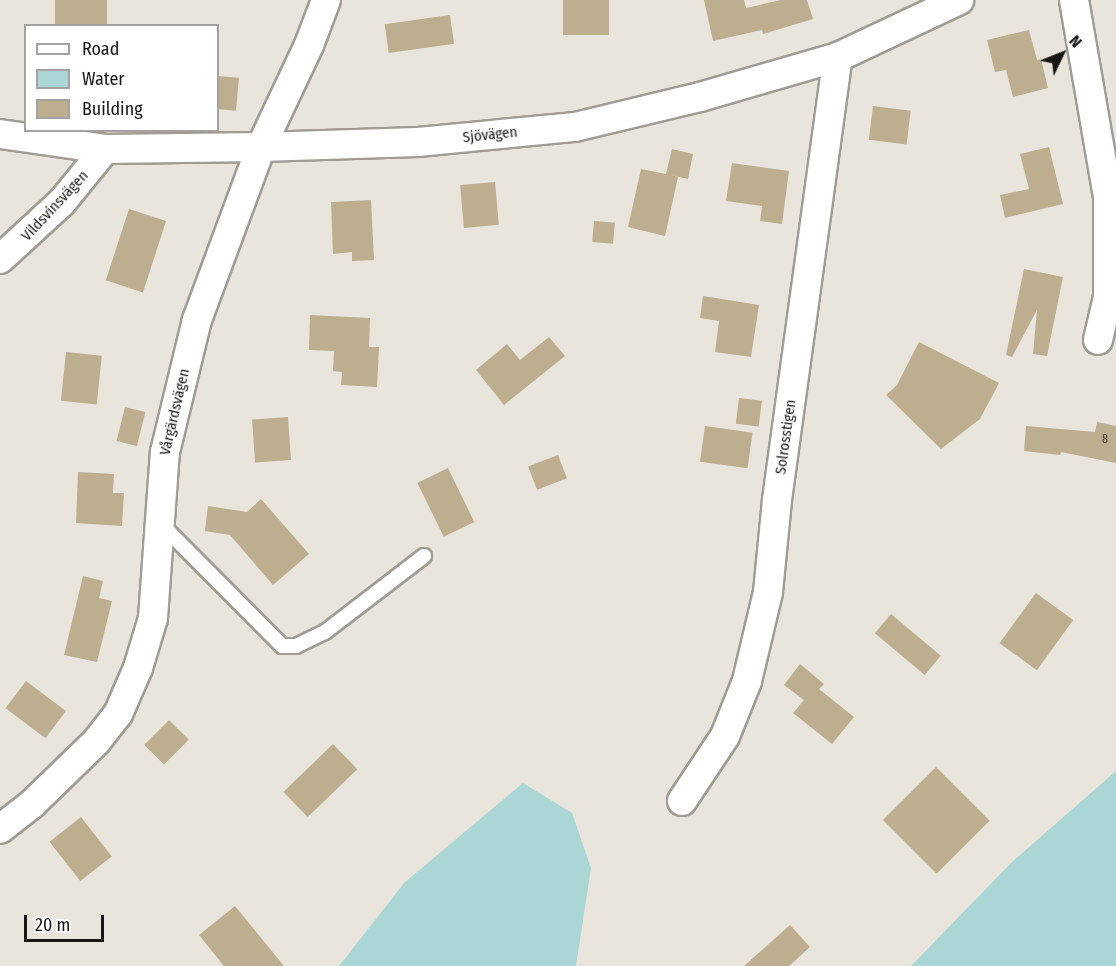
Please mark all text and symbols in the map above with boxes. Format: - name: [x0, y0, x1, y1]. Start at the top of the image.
- legend: [24, 24, 219, 132]
- north arrow: [1032, 24, 1092, 84]
- text: N: [1065, 31, 1086, 51]
- text: Road: [82, 38, 119, 60]
- text: Water: [82, 68, 125, 90]
- text: Building: [82, 98, 143, 120]
- street label: Sjövägen: [462, 123, 518, 147]
- street label: Vildsvinsvägen: [18, 167, 92, 245]
- street label: Vårgärdsvägen: [156, 367, 194, 457]
- street label: Solrosstigen: [772, 398, 800, 476]
- house number: 8: [1102, 433, 1108, 447]
- scale bar: [27, 903, 106, 941]
- text: 20 m: [35, 914, 70, 936]

